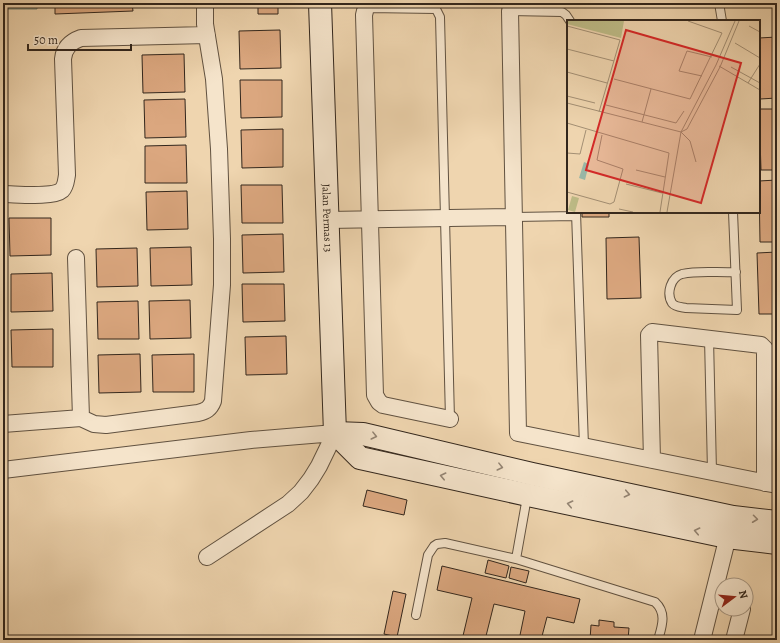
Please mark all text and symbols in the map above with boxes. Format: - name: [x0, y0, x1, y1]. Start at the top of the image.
- inset map: [567, 20, 760, 213]
- scale bar: [28, 26, 131, 52]
- text: 50 m: [34, 32, 58, 48]
- street label: Jalan Permas 13: [318, 183, 336, 252]
- one-way arrow: [370, 432, 377, 440]
- one-way arrow: [497, 462, 503, 470]
- one-way arrow: [440, 473, 446, 481]
- one-way arrow: [624, 490, 630, 498]
- one-way arrow: [567, 501, 573, 509]
- one-way arrow: [752, 514, 758, 523]
- one-way arrow: [694, 528, 700, 536]
- north arrow: [714, 577, 754, 617]
- text: N: [735, 588, 751, 600]

